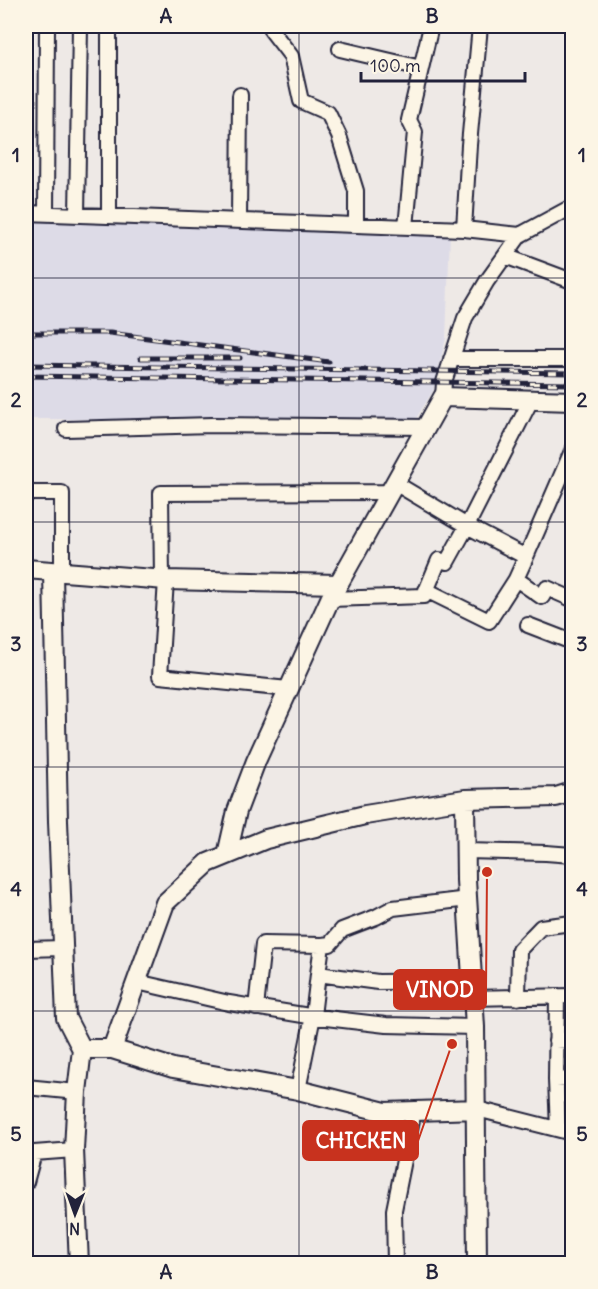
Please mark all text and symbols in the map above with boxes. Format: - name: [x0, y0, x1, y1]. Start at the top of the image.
- text: A: [160, 3, 173, 28]
- text: B: [425, 3, 439, 28]
- scale bar: [361, 45, 524, 83]
- text: 100 m: [370, 54, 421, 77]
- text: 1: [12, 142, 20, 167]
- text: 1: [578, 142, 586, 167]
- text: 2: [11, 387, 22, 412]
- text: 2: [577, 387, 588, 412]
- text: 3: [10, 631, 22, 656]
- text: 3: [576, 631, 588, 656]
- text: 4: [10, 876, 22, 901]
- text: 4: [576, 876, 588, 901]
- callout: VINOD: [394, 970, 486, 1009]
- text: VINOD: [406, 976, 474, 1003]
- text: 5: [10, 1121, 22, 1146]
- callout: CHICKEN: [303, 1121, 418, 1160]
- text: 5: [576, 1121, 588, 1146]
- text: CHICKEN: [315, 1127, 407, 1154]
- north arrow: [45, 1184, 105, 1244]
- text: N: [69, 1219, 80, 1239]
- text: A: [160, 1259, 173, 1284]
- text: B: [425, 1259, 439, 1284]

